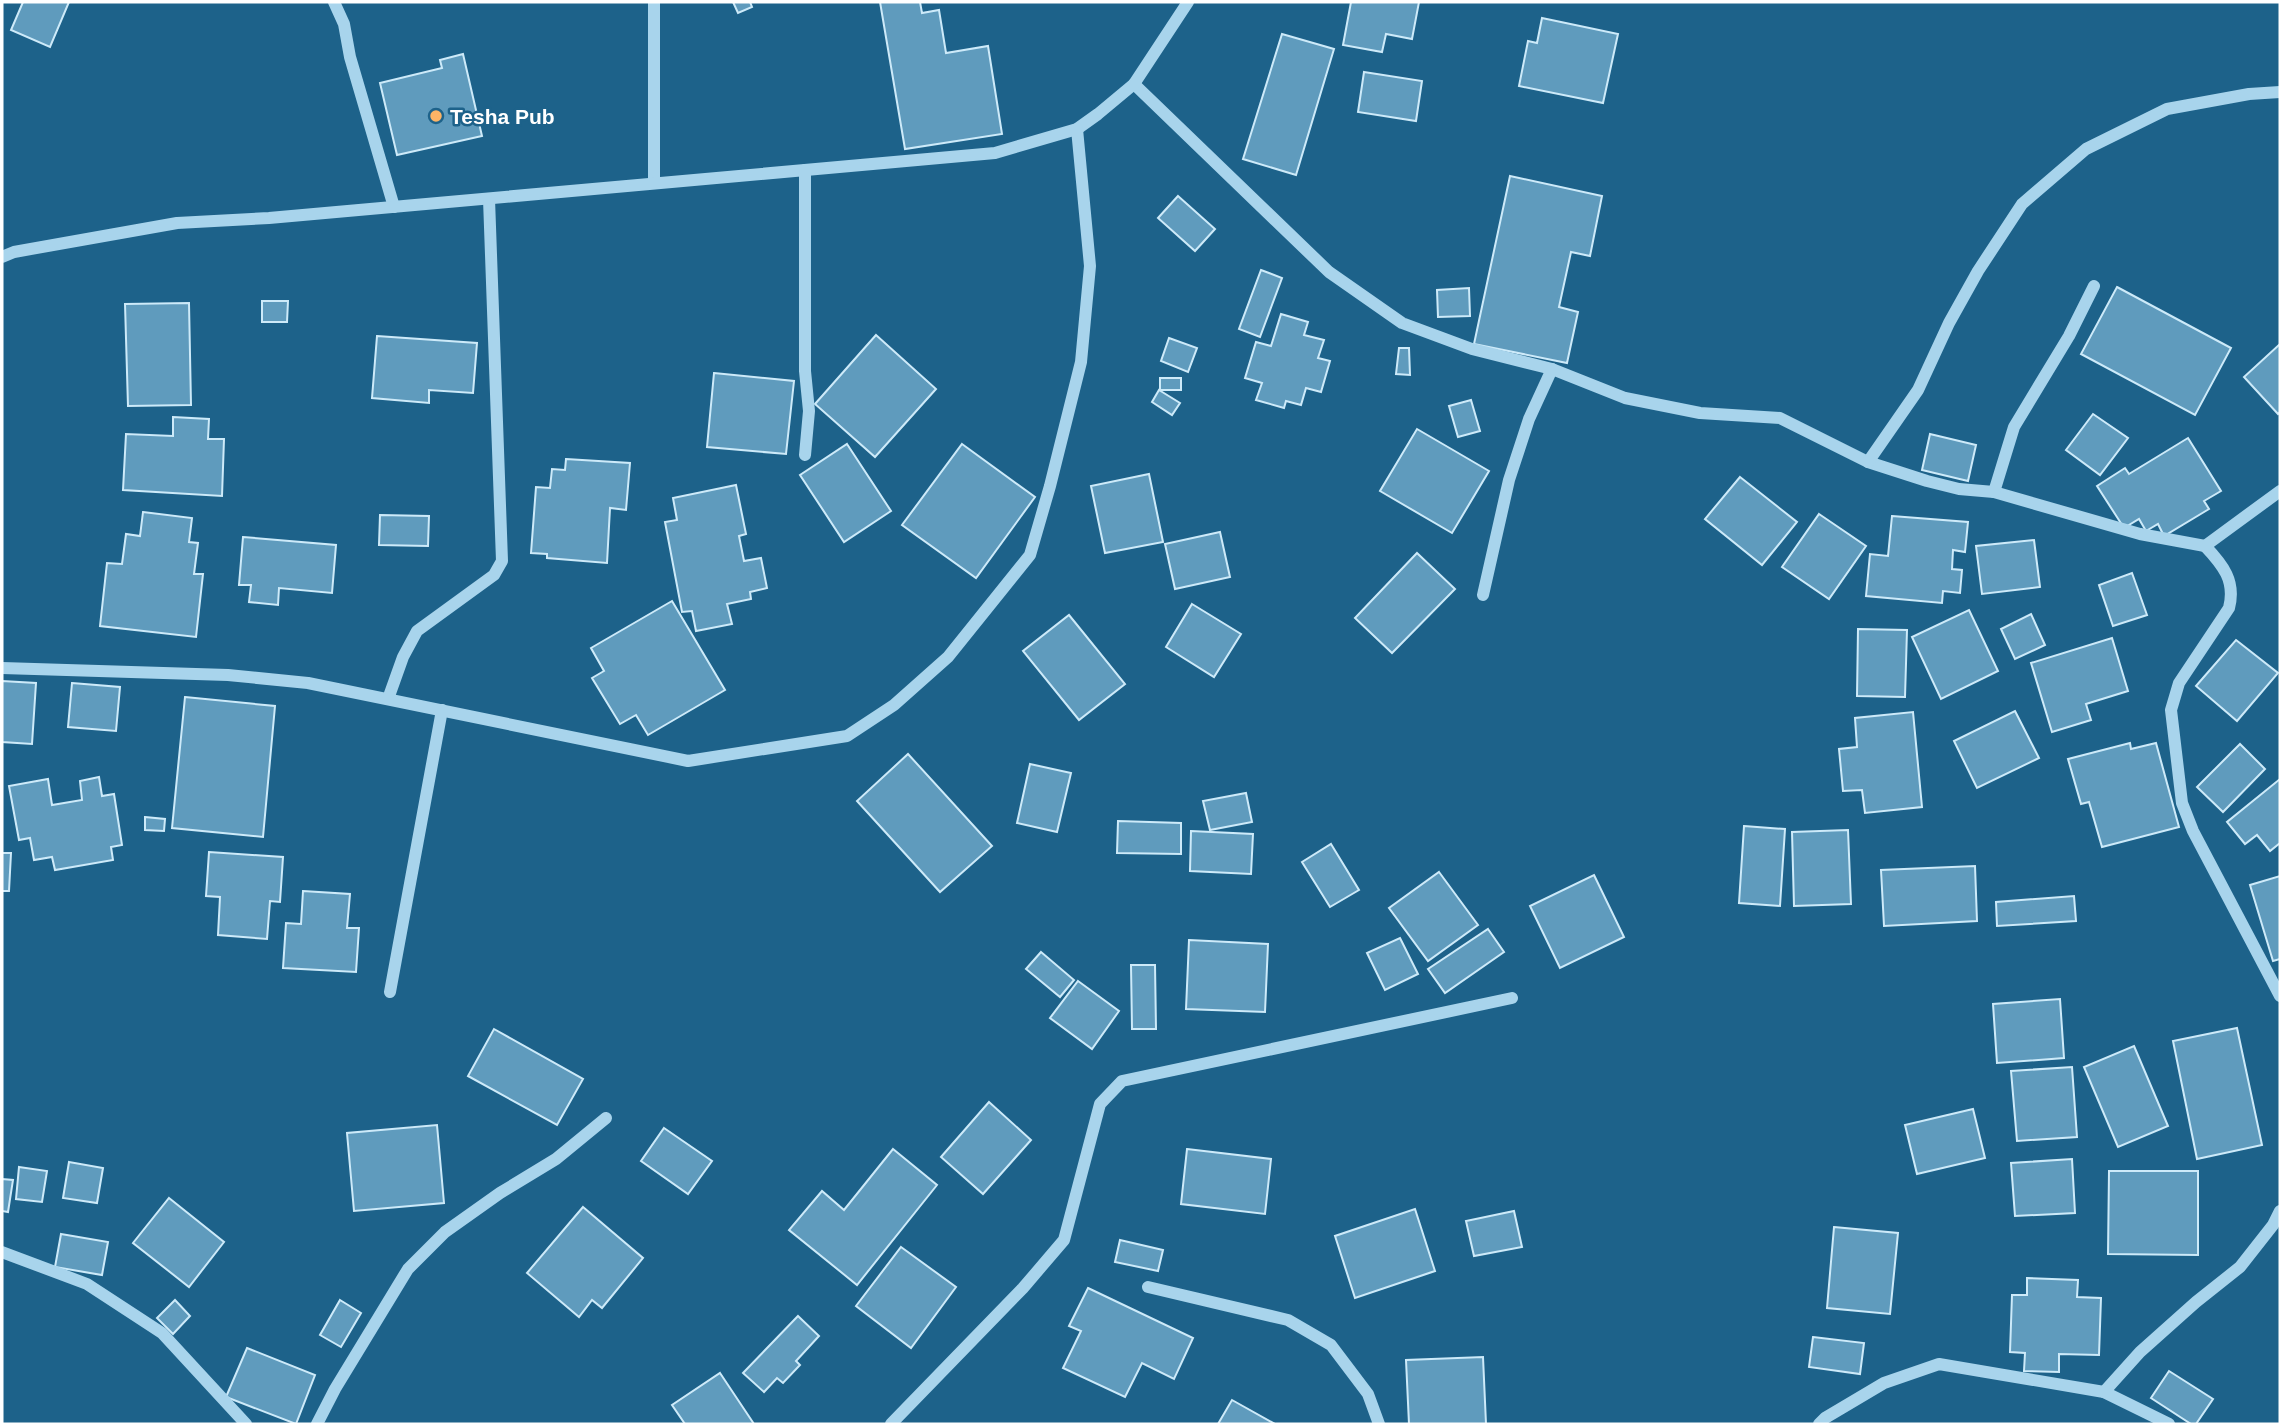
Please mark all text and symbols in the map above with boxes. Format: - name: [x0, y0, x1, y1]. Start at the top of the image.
- place label: Tesha Pub: [450, 105, 555, 128]
- marker: Tesha Pub: [428, 108, 444, 124]

